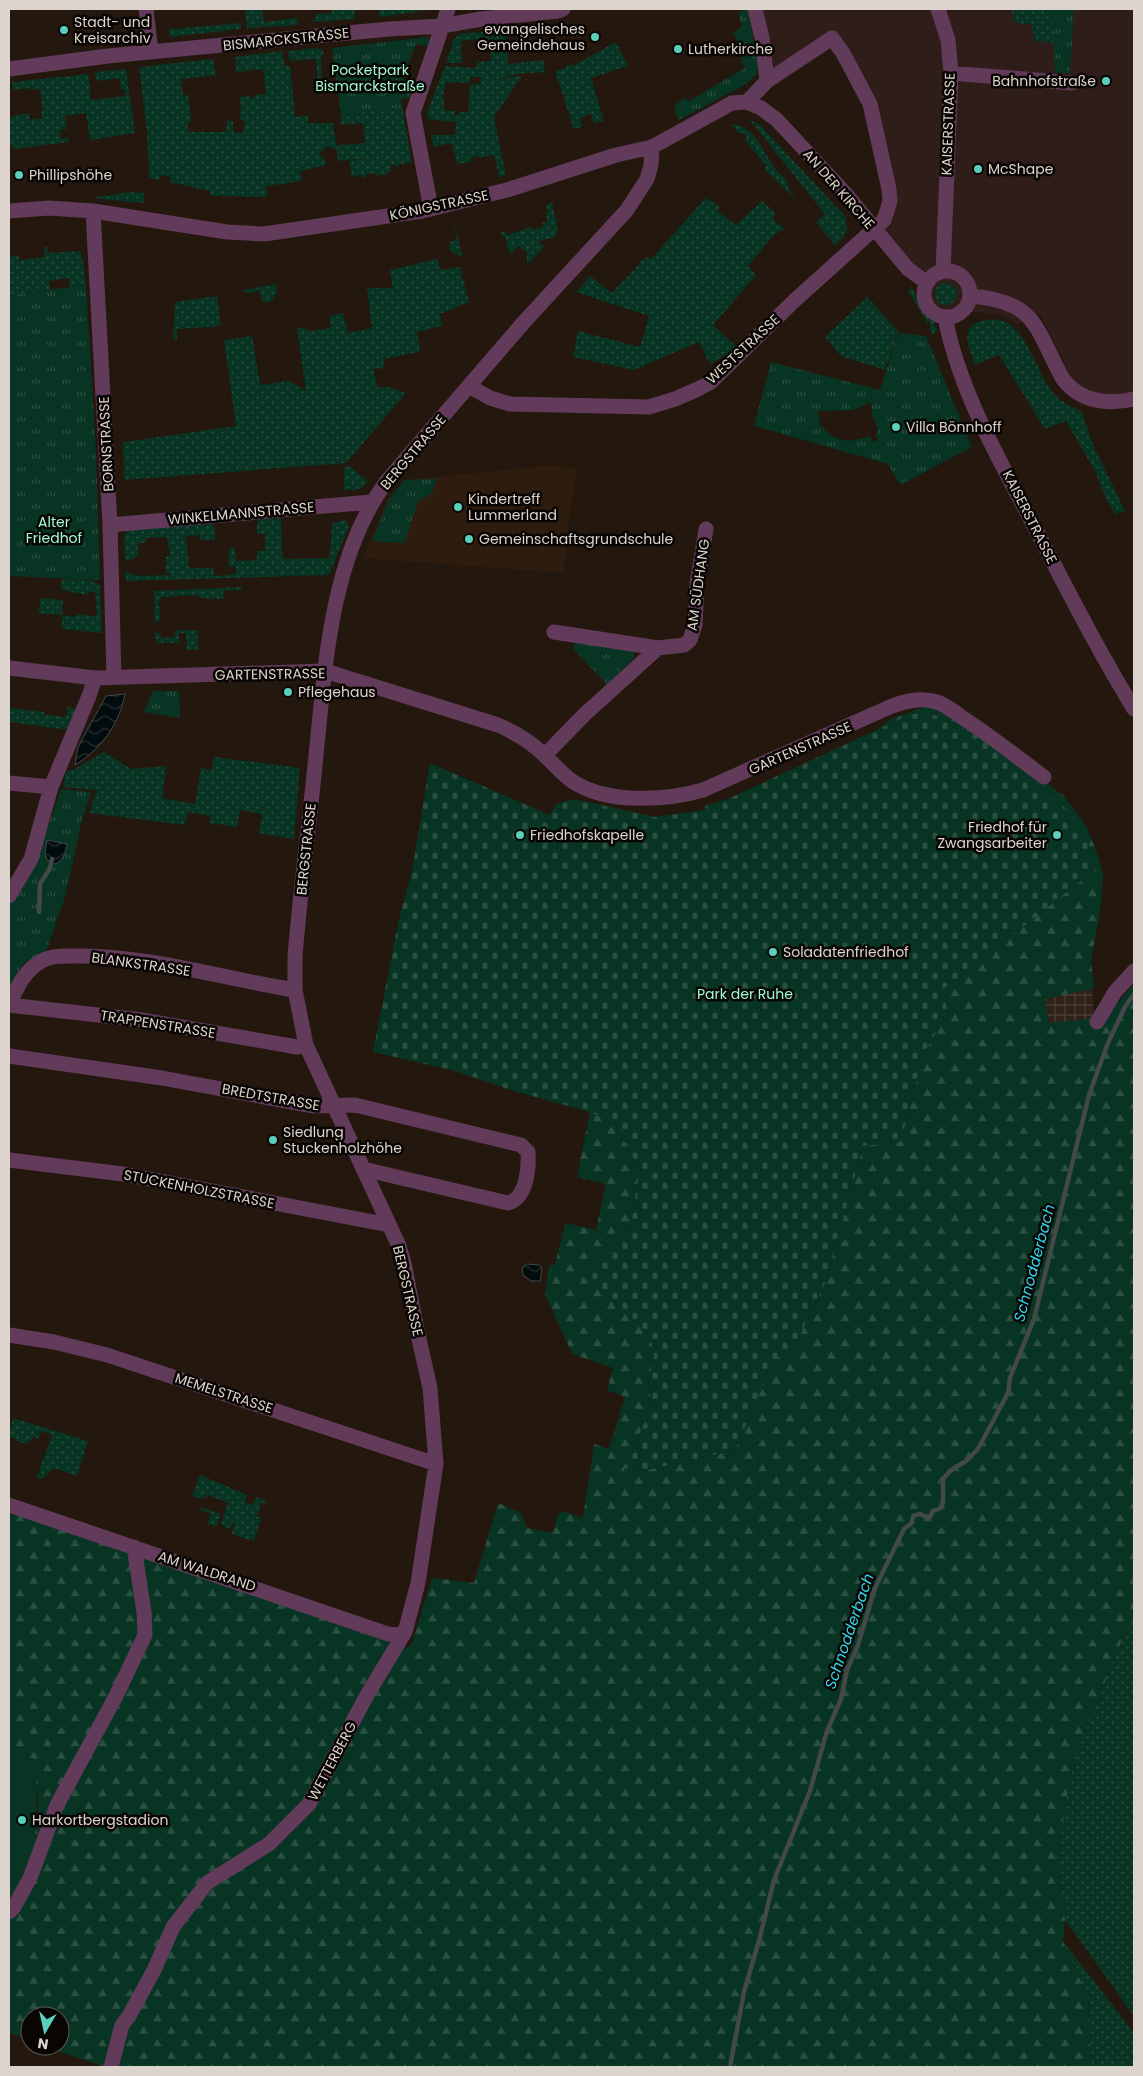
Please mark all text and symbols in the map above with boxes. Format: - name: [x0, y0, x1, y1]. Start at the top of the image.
- place label: Stadt- und Kreisarchiv: [74, 12, 151, 48]
- place label: evangelisches Gemeindehaus: [477, 19, 585, 55]
- street label: BISMARCKSTRASSE: [222, 22, 350, 56]
- marker: Stadt- und Kreisarchiv: [58, 24, 70, 36]
- marker: evangelisches Gemeindehaus: [589, 31, 601, 43]
- place label: Lutherkirche: [688, 39, 773, 59]
- marker: Lutherkirche: [672, 43, 684, 55]
- park label: Pocketpark Bismarckstraße: [315, 60, 425, 96]
- place label: Bahnhofstraße: [992, 71, 1096, 91]
- street label: KAISERSTRASSE: [936, 72, 960, 176]
- marker: Bahnhofstraße: [1100, 75, 1112, 87]
- street label: AN DER KIRCHE: [799, 145, 879, 233]
- place label: McShape: [988, 159, 1054, 179]
- marker: McShape: [972, 163, 984, 175]
- place label: Phillipshöhe: [29, 165, 112, 185]
- marker: Phillipshöhe: [13, 169, 25, 181]
- street label: KÖNIGSTRASSE: [388, 185, 490, 225]
- street label: WESTSTRASSE: [702, 310, 784, 388]
- street label: BORNSTRASSE: [94, 396, 118, 492]
- street label: BERGSTRASSE: [376, 410, 450, 494]
- place label: Villa Bönnhoff: [906, 417, 1002, 437]
- marker: Villa Bönnhoff: [890, 421, 902, 433]
- street label: KAISERSTRASSE: [998, 467, 1062, 567]
- place label: Kindertreff Lummerland: [468, 489, 557, 525]
- street label: WINKELMANNSTRASSE: [167, 497, 315, 529]
- marker: Kindertreff Lummerland: [452, 501, 464, 513]
- park label: Alter Friedhof: [26, 512, 83, 548]
- place label: Gemeinschaftsgrundschule: [479, 529, 674, 549]
- marker: Gemeinschaftsgrundschule: [463, 533, 475, 545]
- street label: AM SÜDHANG: [682, 538, 714, 632]
- street label: GARTENSTRASSE: [214, 663, 326, 685]
- place label: Pflegehaus: [298, 682, 376, 702]
- marker: Pflegehaus: [282, 686, 294, 698]
- street label: GARTENSTRASSE: [745, 716, 855, 780]
- street label: BERGSTRASSE: [291, 802, 321, 896]
- place label: Friedhof für Zwangsarbeiter: [937, 817, 1047, 853]
- place label: Friedhofskapelle: [530, 825, 644, 845]
- marker: Friedhofskapelle: [514, 829, 526, 841]
- marker: Friedhof für Zwangsarbeiter: [1051, 829, 1063, 841]
- place label: Soladatenfriedhof: [783, 942, 909, 962]
- marker: Soladatenfriedhof: [767, 946, 779, 958]
- street label: BLANKSTRASSE: [90, 947, 192, 981]
- park label: Park der Ruhe: [697, 984, 793, 1004]
- street label: TRAPPENSTRASSE: [99, 1005, 217, 1043]
- street label: BREDTSTRASSE: [220, 1079, 322, 1115]
- place label: Siedlung Stuckenholzhöhe: [283, 1122, 402, 1158]
- marker: Siedlung Stuckenholzhöhe: [267, 1134, 279, 1146]
- street label: STUCKENHOLZSTRASSE: [122, 1165, 276, 1213]
- water label: Schnodderbach: [1008, 1202, 1060, 1324]
- street label: BERGSTRASSE: [388, 1244, 428, 1338]
- street label: MEMELSTRASSE: [172, 1368, 276, 1418]
- street label: AM WALDRAND: [155, 1546, 259, 1596]
- water label: Schnodderbach: [819, 1570, 879, 1692]
- street label: WETTERBERG: [303, 1718, 361, 1804]
- place label: Harkortbergstadion: [32, 1810, 168, 1830]
- marker: Harkortbergstadion: [16, 1814, 28, 1826]
- north arrow: [20, 2006, 70, 2056]
- text: N: [36, 2033, 50, 2055]

